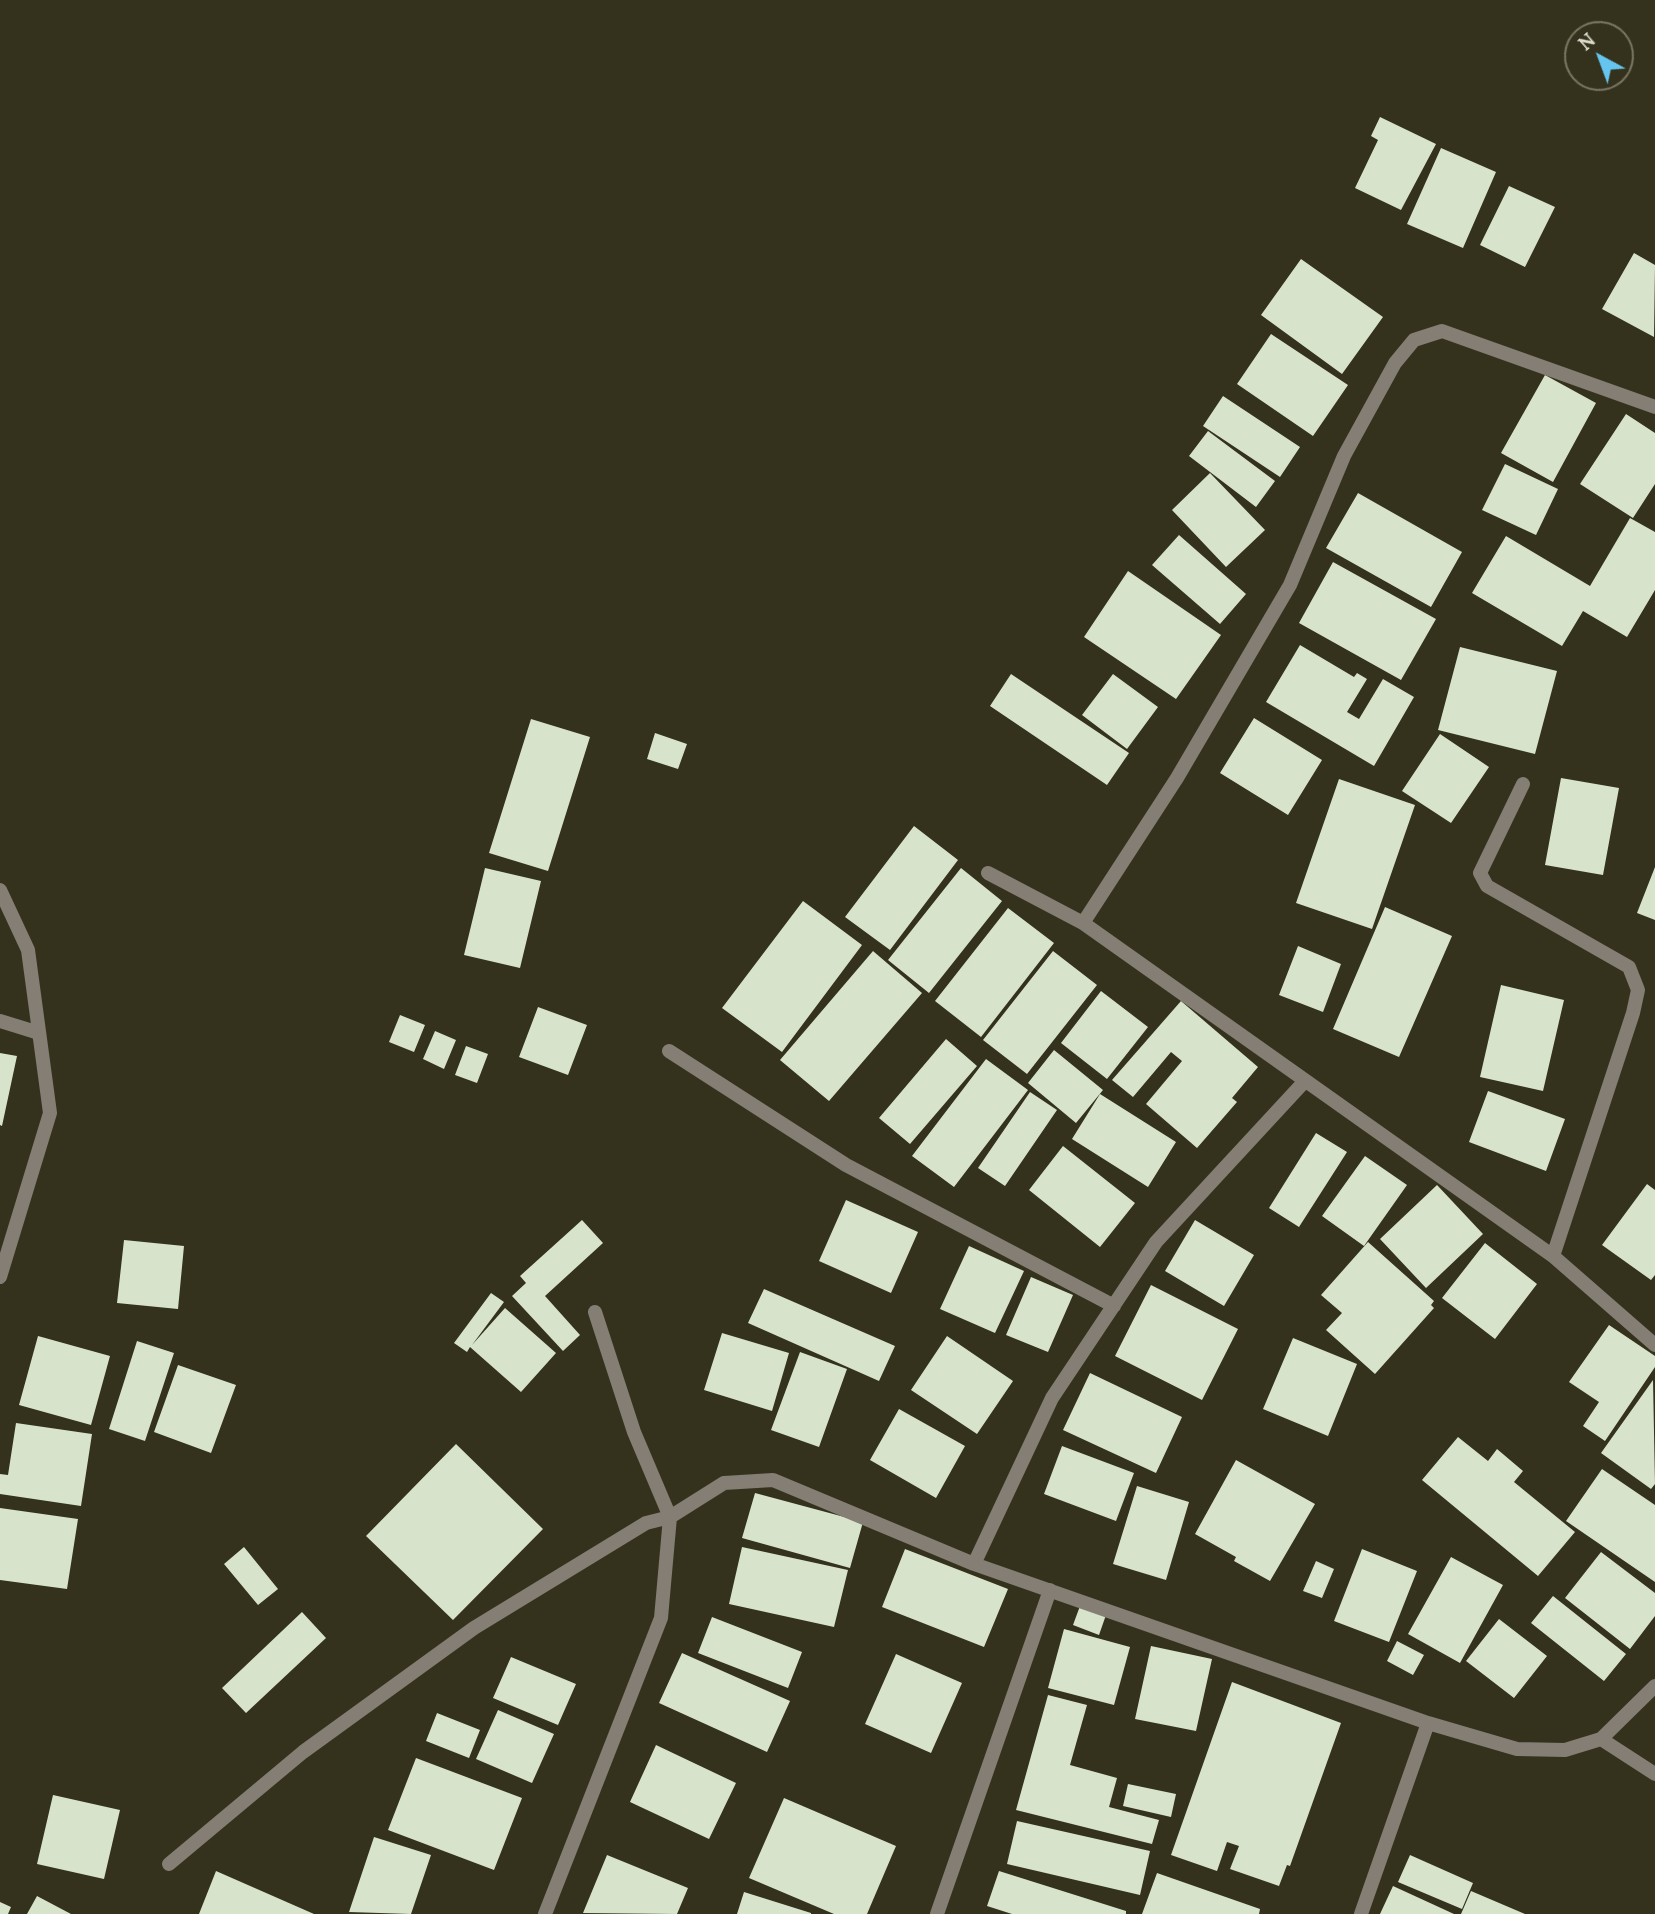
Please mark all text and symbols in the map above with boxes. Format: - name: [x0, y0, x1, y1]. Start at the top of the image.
- north arrow: [1564, 21, 1634, 91]
- text: N: [1573, 28, 1600, 56]

